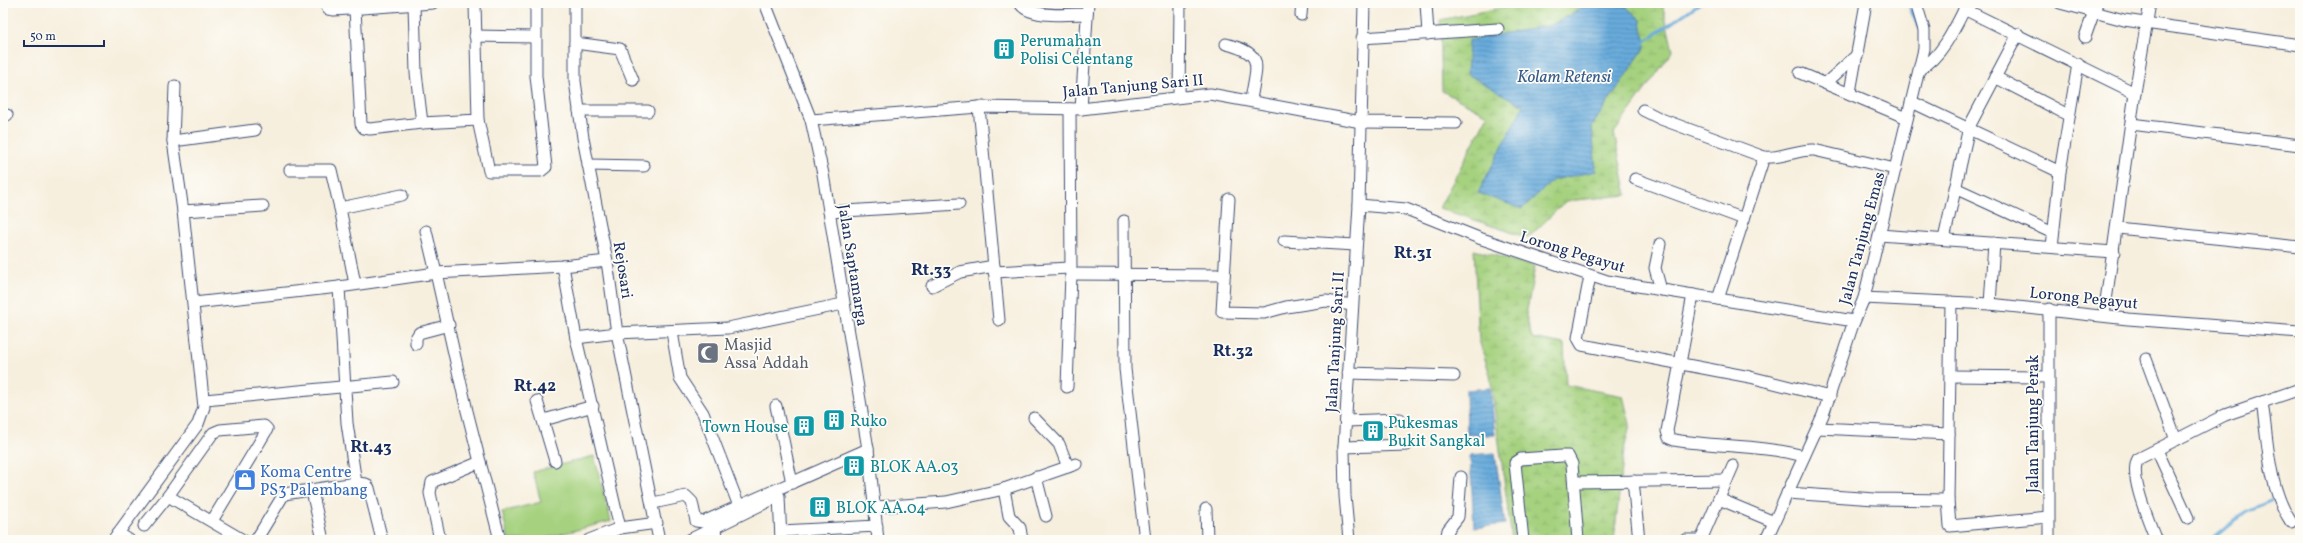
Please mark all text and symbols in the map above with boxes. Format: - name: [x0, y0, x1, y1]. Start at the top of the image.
- scale bar: [24, 22, 104, 48]
- text: 50 m: [30, 29, 56, 45]
- place label: Perumahan Polisi Celentang: [1020, 31, 1133, 71]
- building icon: Perumahan Polisi Celentang: [991, 36, 1017, 62]
- water label: Kolam Retensi: [1517, 66, 1612, 89]
- street label: Jalan Tanjung Sari II: [1062, 70, 1205, 104]
- street label: Jalan Tanjung Emas: [1835, 169, 1891, 308]
- street label: Jalan Saptamarga: [832, 203, 873, 328]
- street label: Lorong Pegayut: [1517, 226, 1628, 279]
- street label: Rejosari: [607, 240, 637, 301]
- district label: Rt.31: [1394, 242, 1432, 265]
- district label: Rt.33: [911, 259, 951, 282]
- street label: Jalan Tanjung Sari II: [1321, 271, 1351, 413]
- street label: Lorong Pegayut: [2028, 282, 2140, 316]
- place label: Masjid Assa' Addah: [724, 335, 809, 375]
- mosque icon: Masjid Assa' Addah: [695, 340, 721, 366]
- district label: Rt.32: [1213, 340, 1253, 363]
- street label: Jalan Tanjung Perak: [2023, 354, 2045, 493]
- district label: Rt.42: [514, 375, 556, 398]
- building icon: Ruko: [821, 407, 847, 433]
- place label: Ruko: [850, 411, 887, 433]
- building icon: Town House: [791, 413, 817, 439]
- place label: Pukesmas Bukit Sangkal: [1388, 413, 1486, 453]
- place label: Town House: [702, 417, 788, 439]
- building icon: Pukesmas Bukit Sangkal: [1360, 418, 1386, 444]
- district label: Rt.43: [350, 436, 392, 459]
- building icon: BLOK AA.03: [841, 453, 867, 479]
- place label: BLOK AA.03: [870, 457, 958, 479]
- place label: Koma Centre PS3 Palembang: [260, 462, 368, 502]
- shop icon: Koma Centre PS3 Palembang: [232, 467, 258, 493]
- building icon: BLOK AA.04: [807, 494, 833, 520]
- place label: BLOK AA.04: [836, 498, 926, 520]

